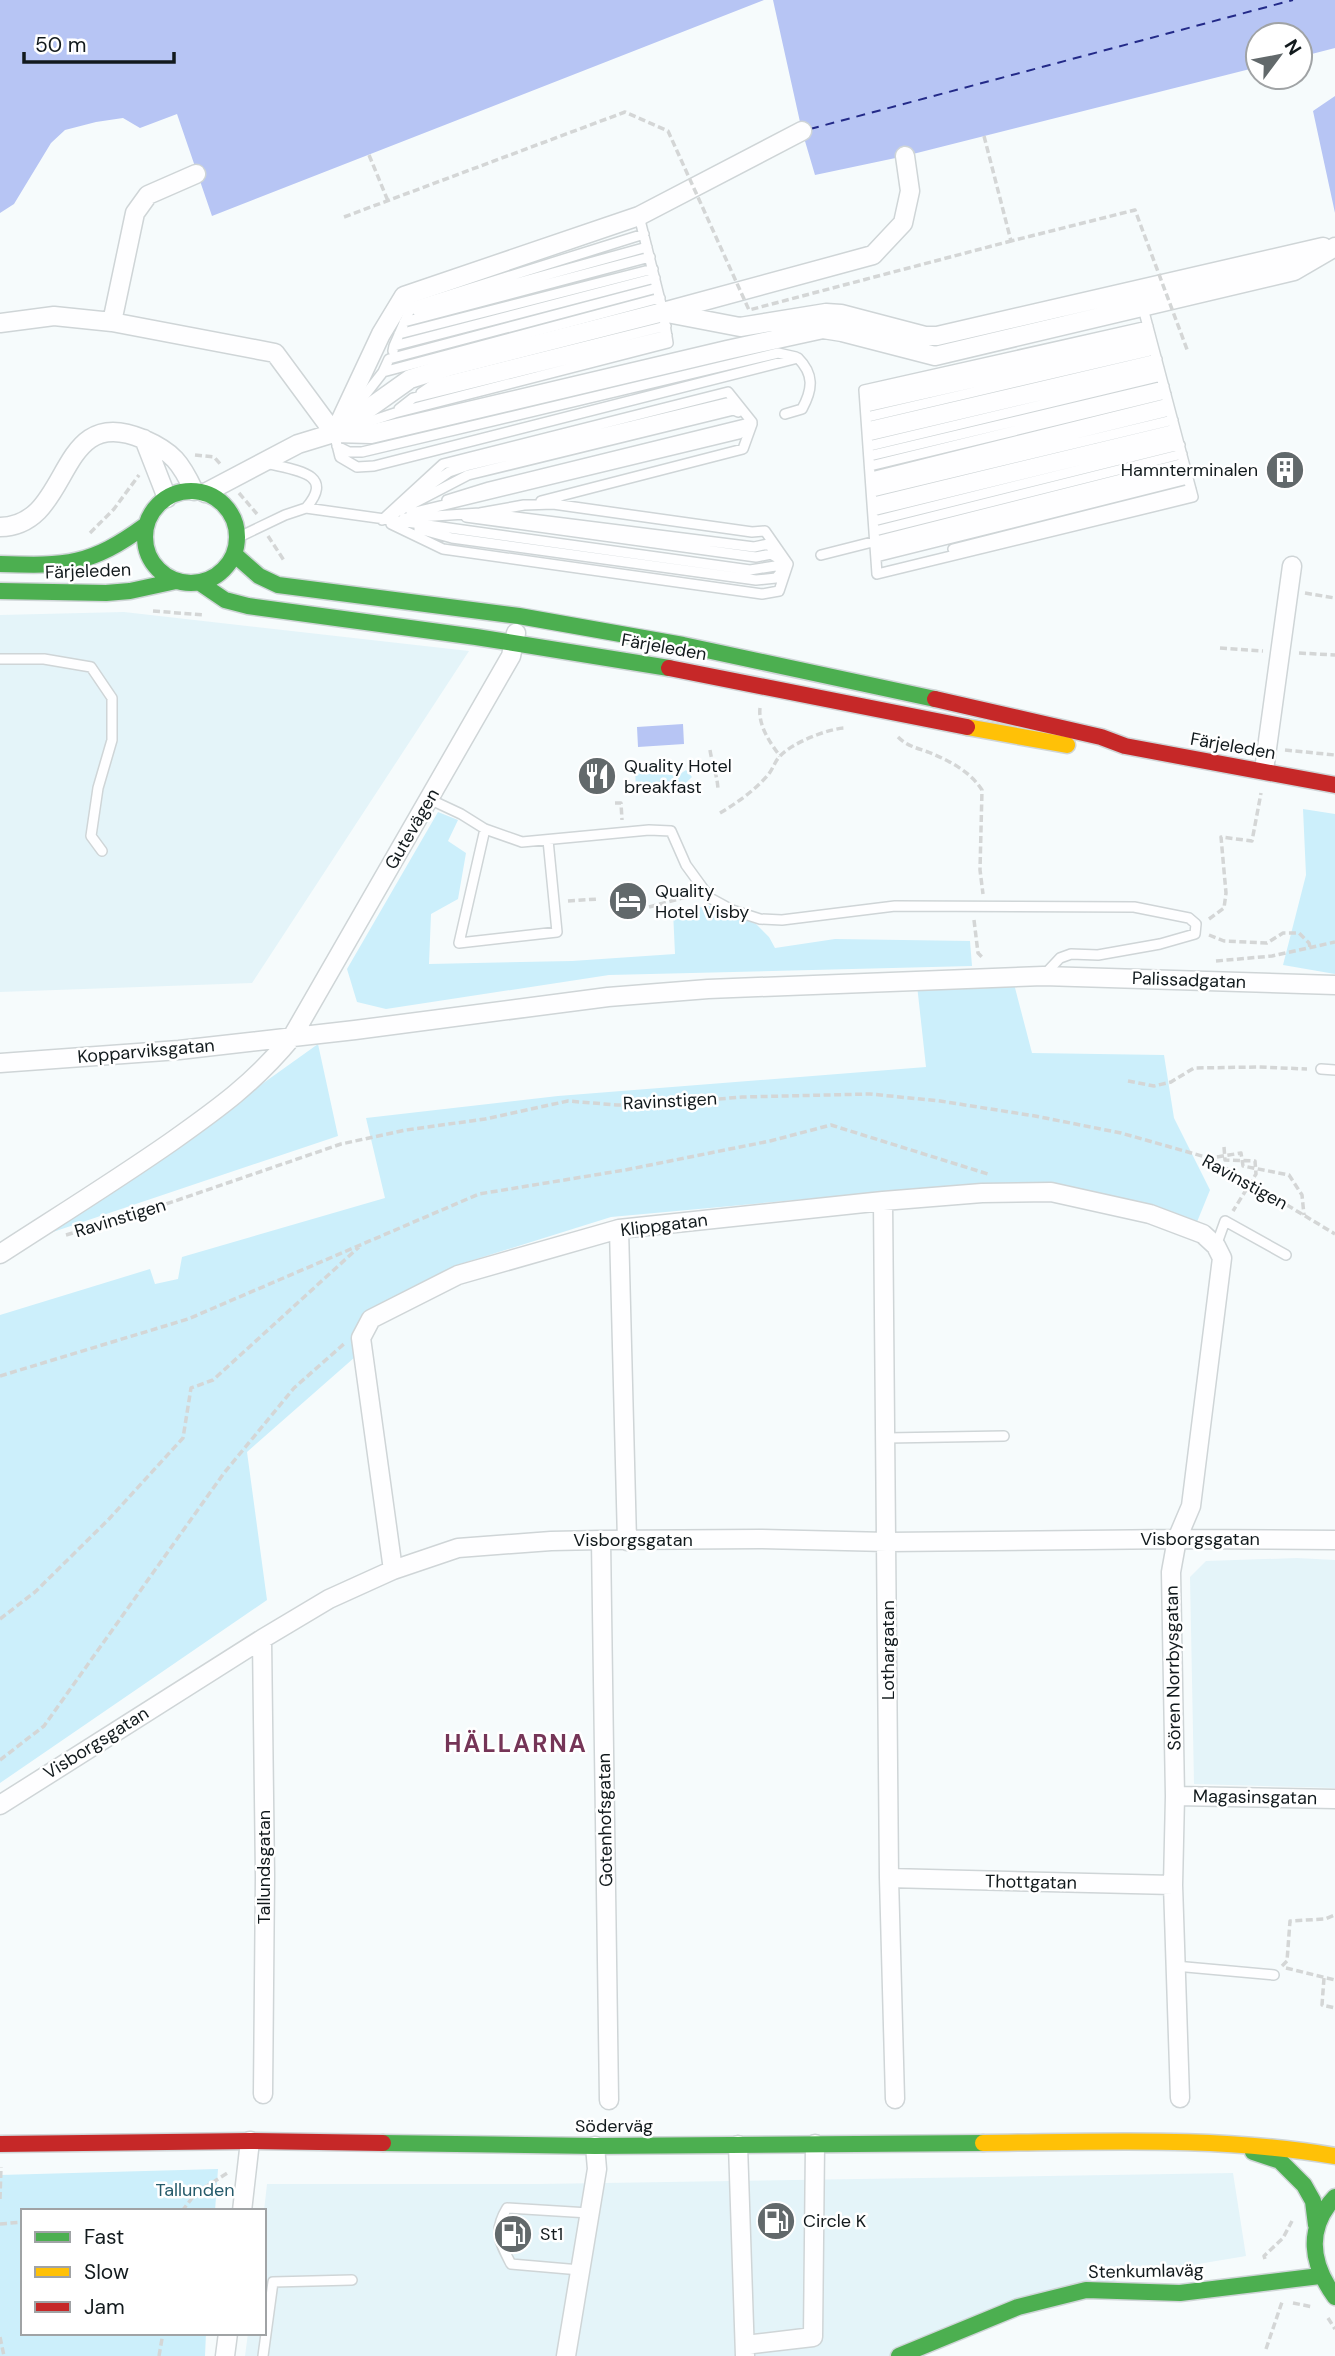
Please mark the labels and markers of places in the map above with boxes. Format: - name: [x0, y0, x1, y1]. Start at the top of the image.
- building icon: Hamnterminalen: [1264, 449, 1306, 491]
- place label: Hamnterminalen: [1121, 458, 1258, 482]
- place label: Quality Hotel breakfast: [624, 754, 732, 799]
- restaurant icon: Quality Hotel breakfast: [576, 755, 618, 797]
- place label: Quality Hotel Visby: [655, 879, 749, 924]
- hotel icon: Quality Hotel Visby: [607, 880, 649, 922]
- fuel station icon: Circle K: [755, 2200, 797, 2242]
- place label: Circle K: [803, 2209, 867, 2233]
- fuel station icon: St1: [492, 2213, 534, 2255]
- place label: St1: [540, 2222, 563, 2246]

